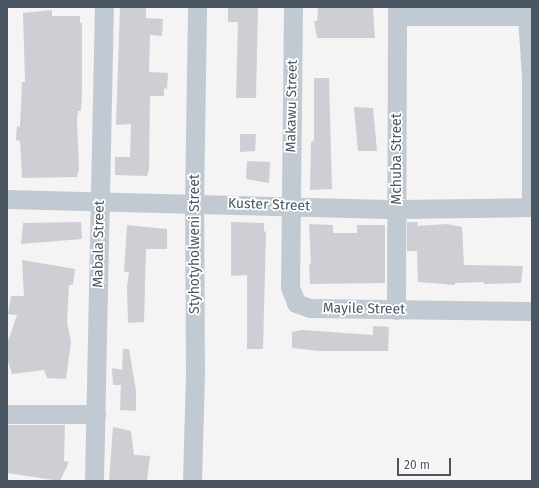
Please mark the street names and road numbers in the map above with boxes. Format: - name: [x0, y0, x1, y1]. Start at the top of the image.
- street label: Makawu Street: [283, 59, 301, 153]
- street label: Mchuba Street: [389, 113, 405, 205]
- street label: Styhotyholweni Street: [187, 174, 203, 314]
- street label: Kuster Street: [228, 195, 310, 215]
- street label: Mabala Street: [90, 200, 108, 288]
- street label: Mayile Street: [323, 300, 405, 318]

